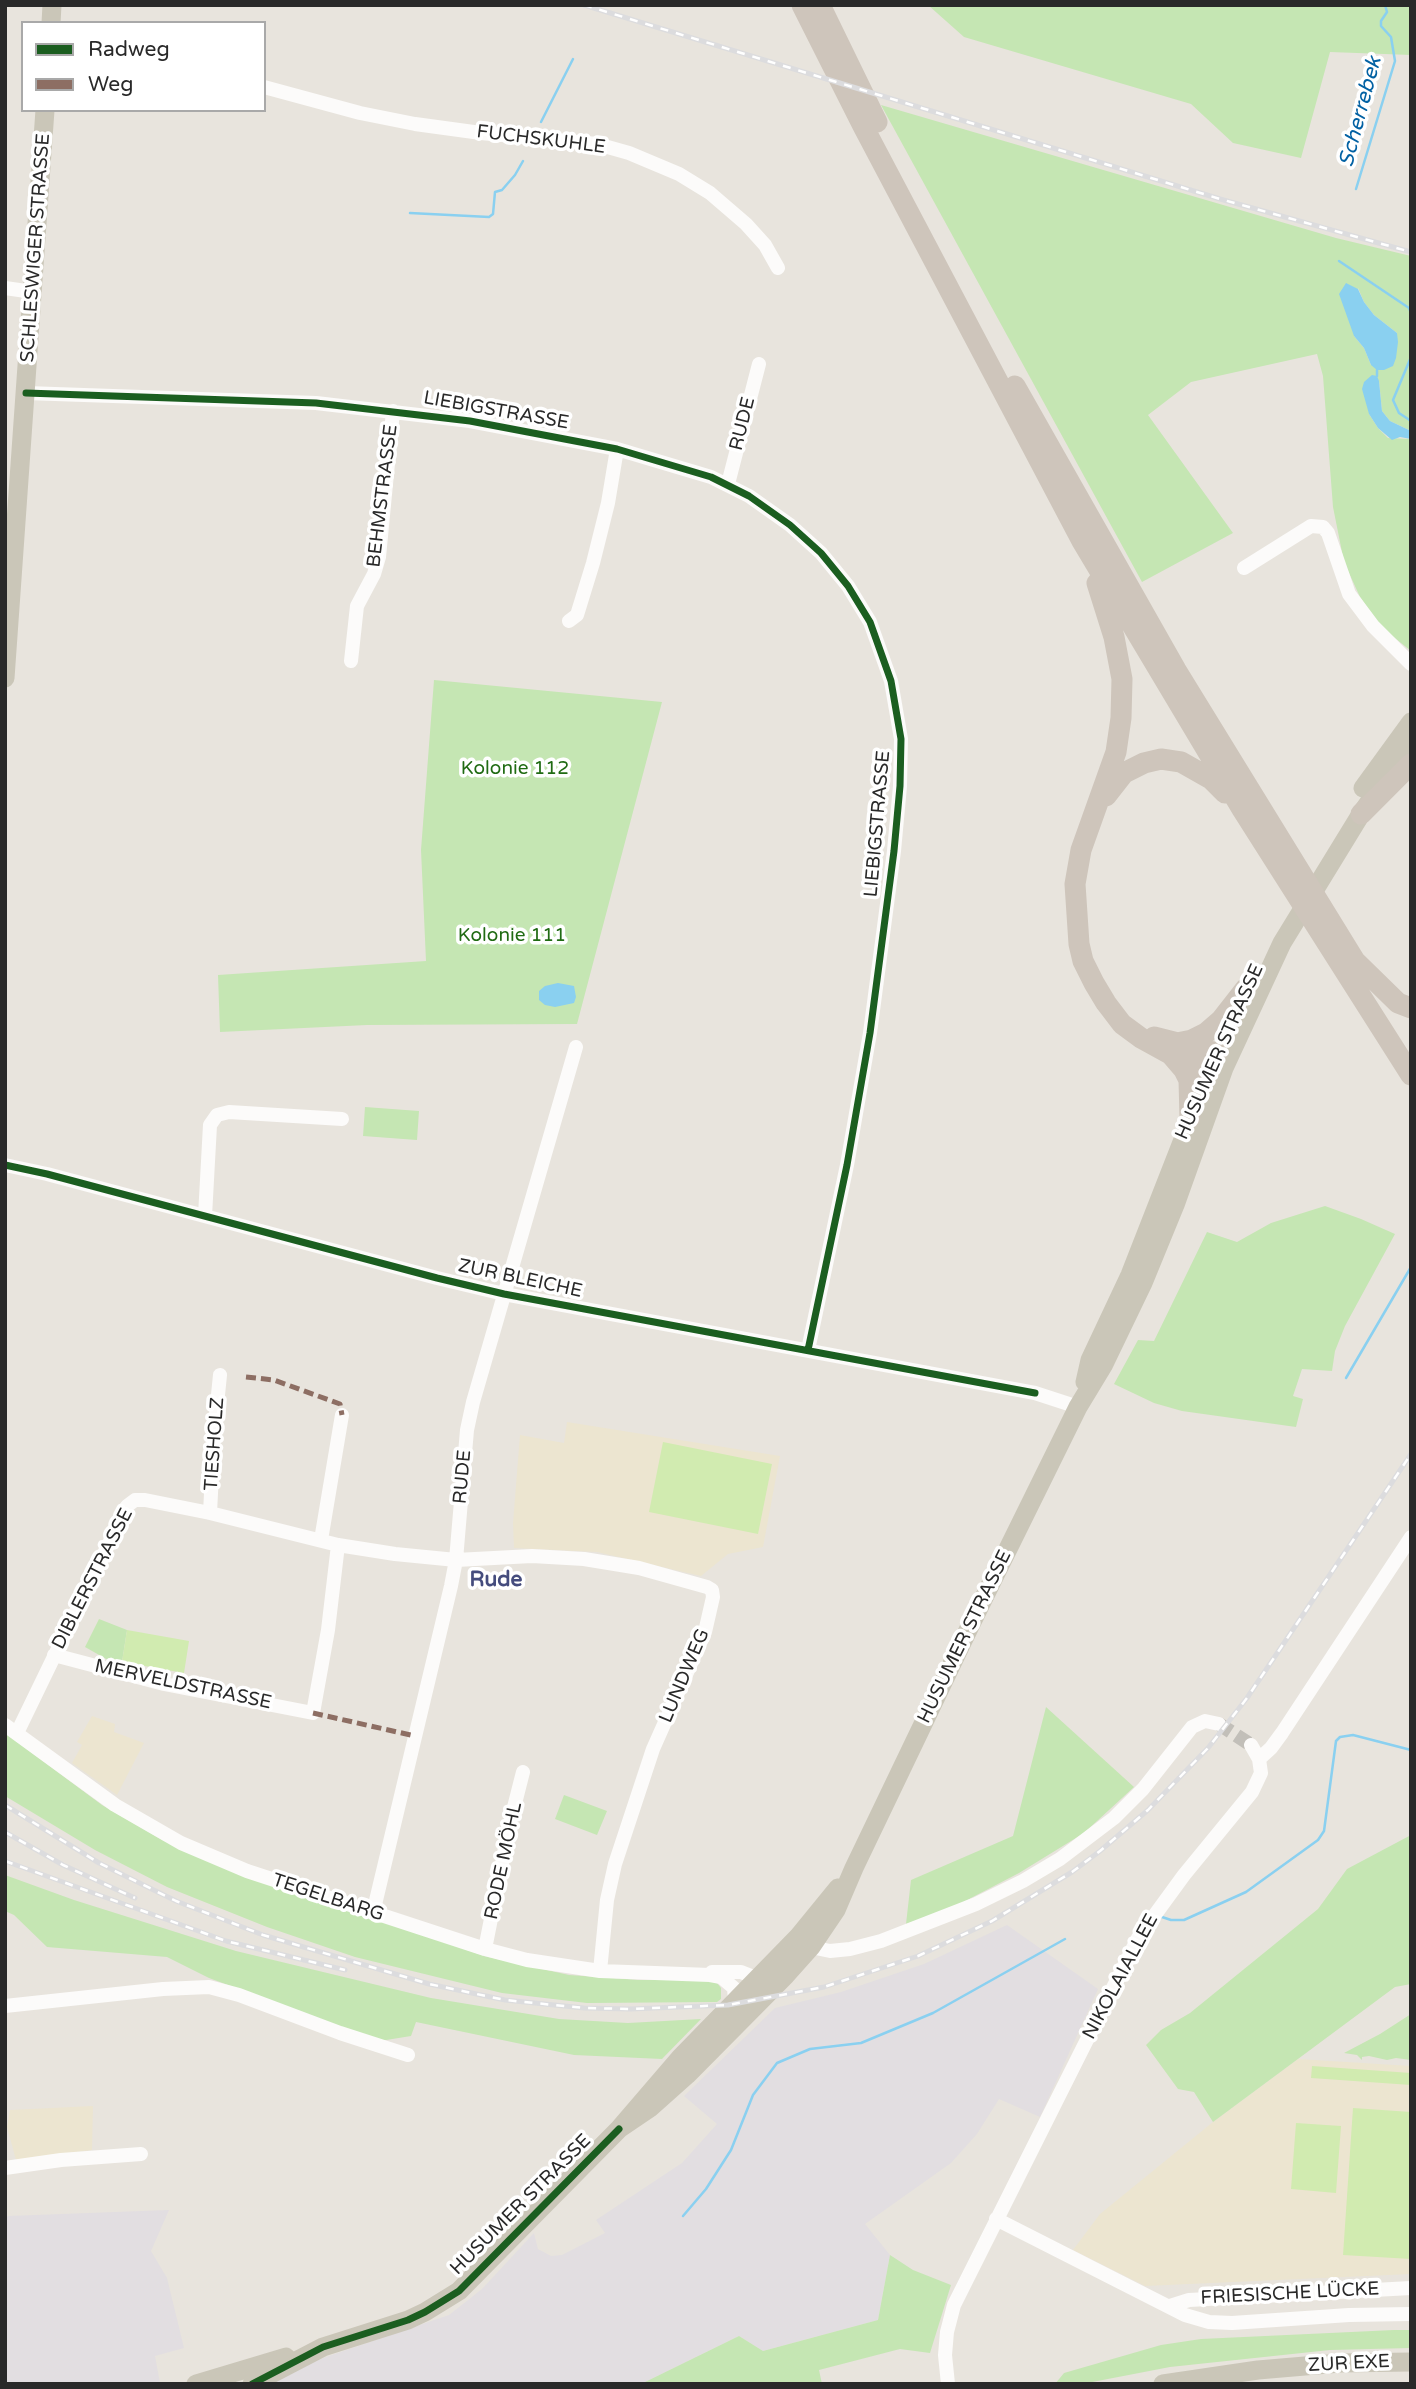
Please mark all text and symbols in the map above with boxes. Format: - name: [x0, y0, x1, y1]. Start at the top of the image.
- legend: [21, 21, 266, 112]
- text: Radweg: [88, 37, 170, 62]
- water label: Scherrebek: [1334, 54, 1388, 170]
- text: Weg: [88, 72, 133, 97]
- street label: FUCHSKUHLE: [475, 121, 607, 159]
- street label: SCHLESWIGER STRASSE: [17, 133, 55, 363]
- street label: LIEBIGSTRASSE: [422, 387, 570, 435]
- street label: RUDE: [725, 395, 761, 453]
- street label: BEHMSTRASSE: [363, 423, 403, 569]
- street label: LIEBIGSTRASSE: [860, 750, 896, 898]
- park label: Kolonie 112: [461, 758, 569, 780]
- park label: Kolonie 111: [458, 925, 566, 947]
- street label: HUSUMER STRASSE: [1171, 961, 1269, 1143]
- street label: ZUR BLEICHE: [456, 1255, 584, 1303]
- street label: TIESHOLZ: [200, 1396, 230, 1492]
- street label: RUDE: [449, 1449, 477, 1505]
- street label: DIBLERSTRASSE: [48, 1505, 138, 1653]
- street label: HUSUMER STRASSE: [913, 1547, 1017, 1727]
- district label: Rude: [470, 1567, 522, 1593]
- street label: LUNDWEG: [655, 1625, 715, 1727]
- street label: MERVELDSTRASSE: [92, 1655, 274, 1715]
- street label: RODE MÖHL: [480, 1800, 528, 1922]
- street label: TEGELBARG: [269, 1869, 387, 1927]
- street label: NIKOLAIALLEE: [1078, 1910, 1164, 2044]
- street label: HUSUMER STRASSE: [446, 2130, 596, 2280]
- street label: FRIESISCHE LÜCKE: [1200, 2278, 1380, 2310]
- street label: ZUR EXE: [1307, 2350, 1391, 2378]

